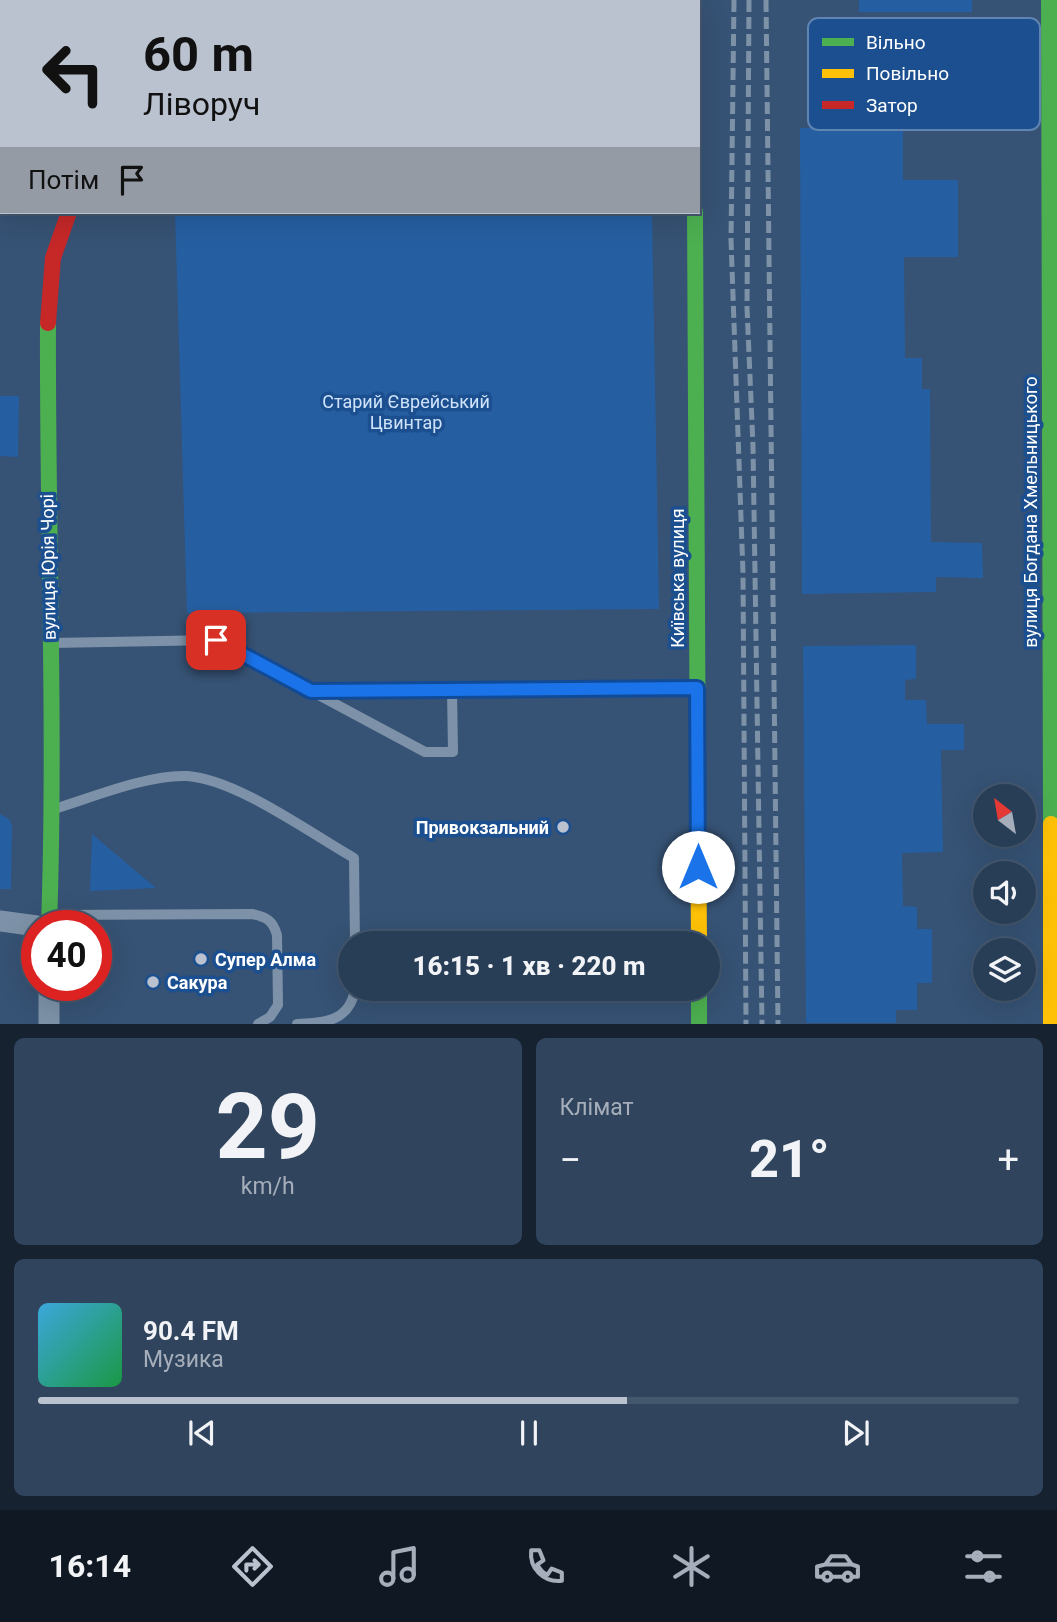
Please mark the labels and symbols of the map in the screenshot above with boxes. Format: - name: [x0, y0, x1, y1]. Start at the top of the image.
- legend: [808, 18, 1040, 130]
- text: Вільно: [866, 31, 926, 54]
- text: Повільно: [866, 62, 949, 85]
- text: Затор: [866, 94, 918, 117]
- street label: вулиця Богдана Хмельницького: [1020, 376, 1041, 648]
- park label: Старий Єврейський Цвинтар: [322, 391, 490, 433]
- street label: вулиця Юрія Чорі: [36, 494, 60, 640]
- street label: Київська вулиця: [667, 508, 688, 648]
- pin: [186, 610, 246, 670]
- north arrow: [973, 784, 1036, 847]
- place label: Привокзальний: [416, 817, 549, 838]
- marker: Привокзальний: [555, 819, 571, 835]
- position arrow: [661, 830, 735, 904]
- speed limit sign: 40: [21, 910, 112, 1001]
- place label: Супер Алма: [215, 949, 316, 970]
- marker: Супер Алма: [193, 951, 209, 967]
- place label: Сакура: [167, 972, 228, 993]
- marker: Сакура: [145, 974, 161, 990]

